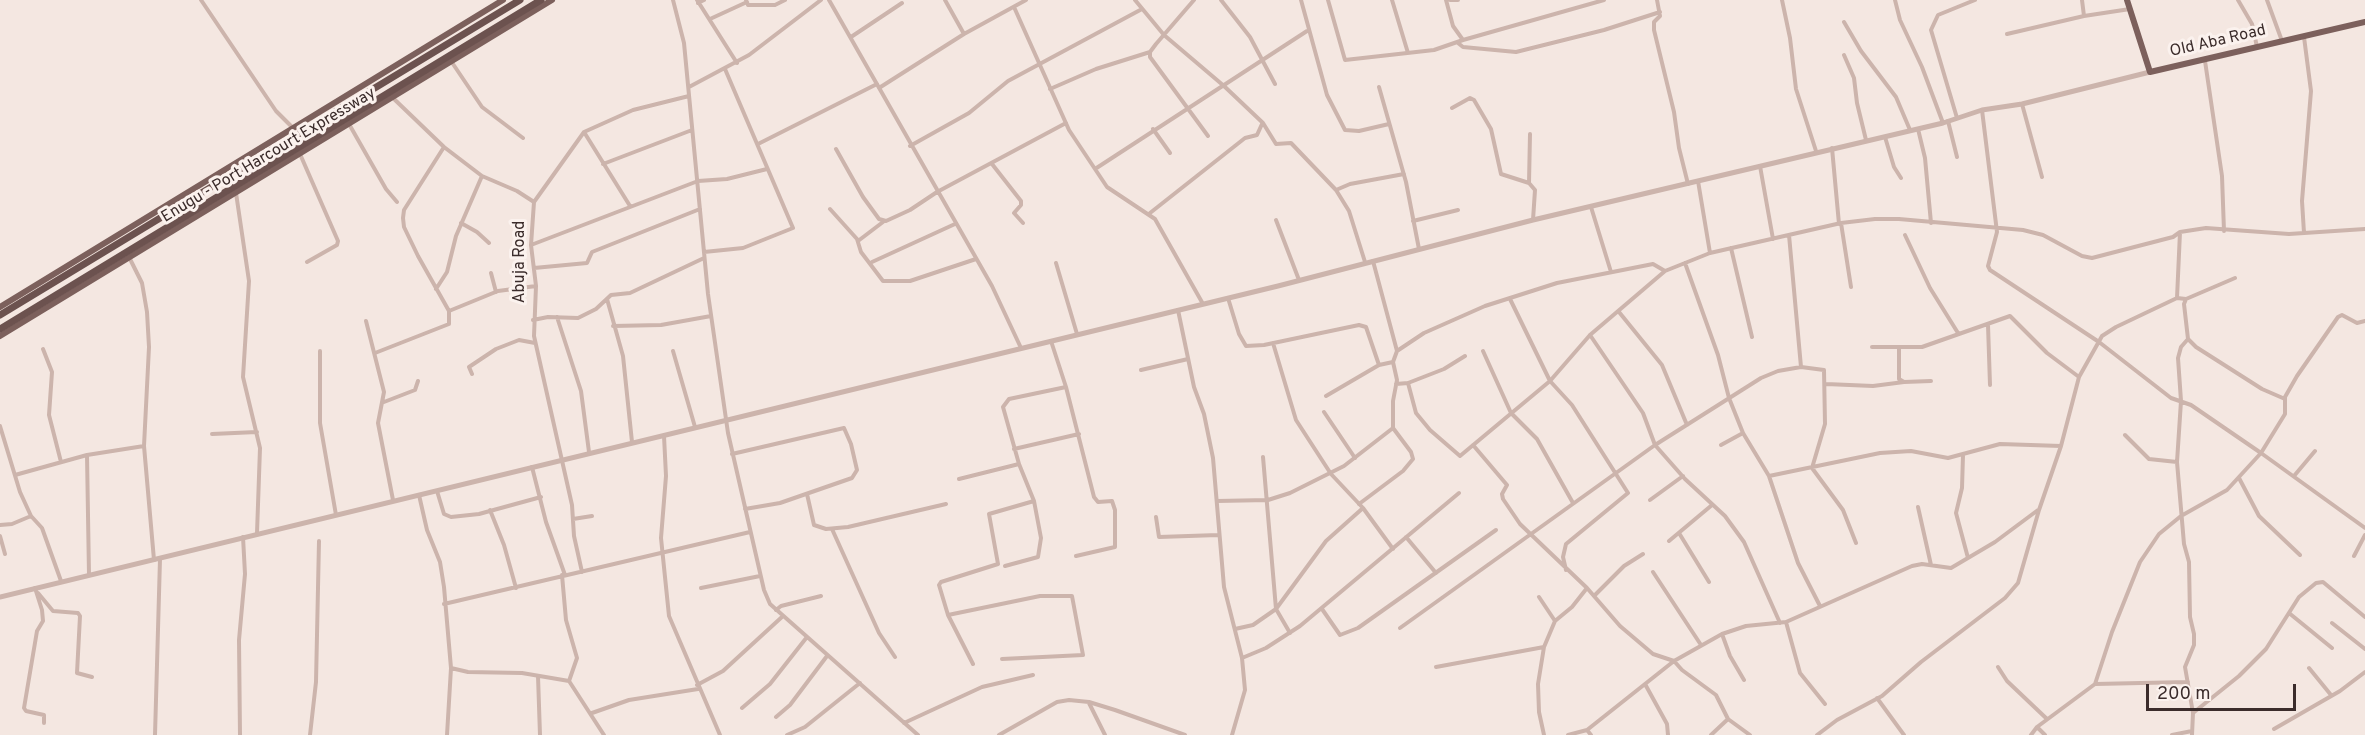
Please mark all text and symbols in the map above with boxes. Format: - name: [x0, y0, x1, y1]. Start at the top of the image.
- street label: Old Aba Road: [2168, 22, 2268, 62]
- street label: Enugu - Port Harcourt Expressway: [158, 84, 380, 228]
- street label: Abuja Road: [511, 221, 531, 303]
- scale bar: [2149, 672, 2299, 710]
- text: 200 m: [2157, 683, 2210, 706]

